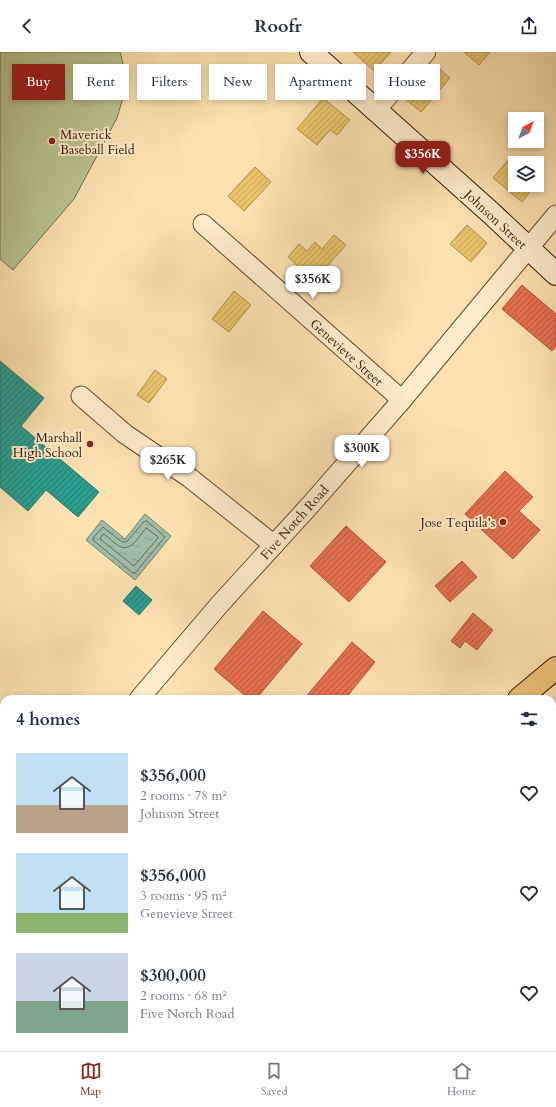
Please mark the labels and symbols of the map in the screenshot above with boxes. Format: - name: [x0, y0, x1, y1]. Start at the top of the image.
- north arrow: [508, 112, 544, 148]
- place label: Maverick Baseball Field: [60, 126, 135, 159]
- marker: Maverick Baseball Field: [47, 136, 57, 146]
- pin: $356K: [395, 141, 451, 175]
- street label: Johnson Street: [459, 185, 531, 253]
- pin: $356K: [285, 266, 341, 300]
- street label: Genevieve Street: [306, 315, 387, 391]
- place label: Marshall High School: [13, 429, 83, 462]
- pin: $300K: [334, 435, 390, 469]
- marker: Marshall High School: [85, 439, 95, 449]
- pin: $265K: [140, 447, 196, 481]
- street label: Five Notch Road: [256, 482, 333, 564]
- place label: Jose Tequila's: [418, 514, 495, 532]
- marker: Jose Tequila's: [498, 517, 508, 527]

